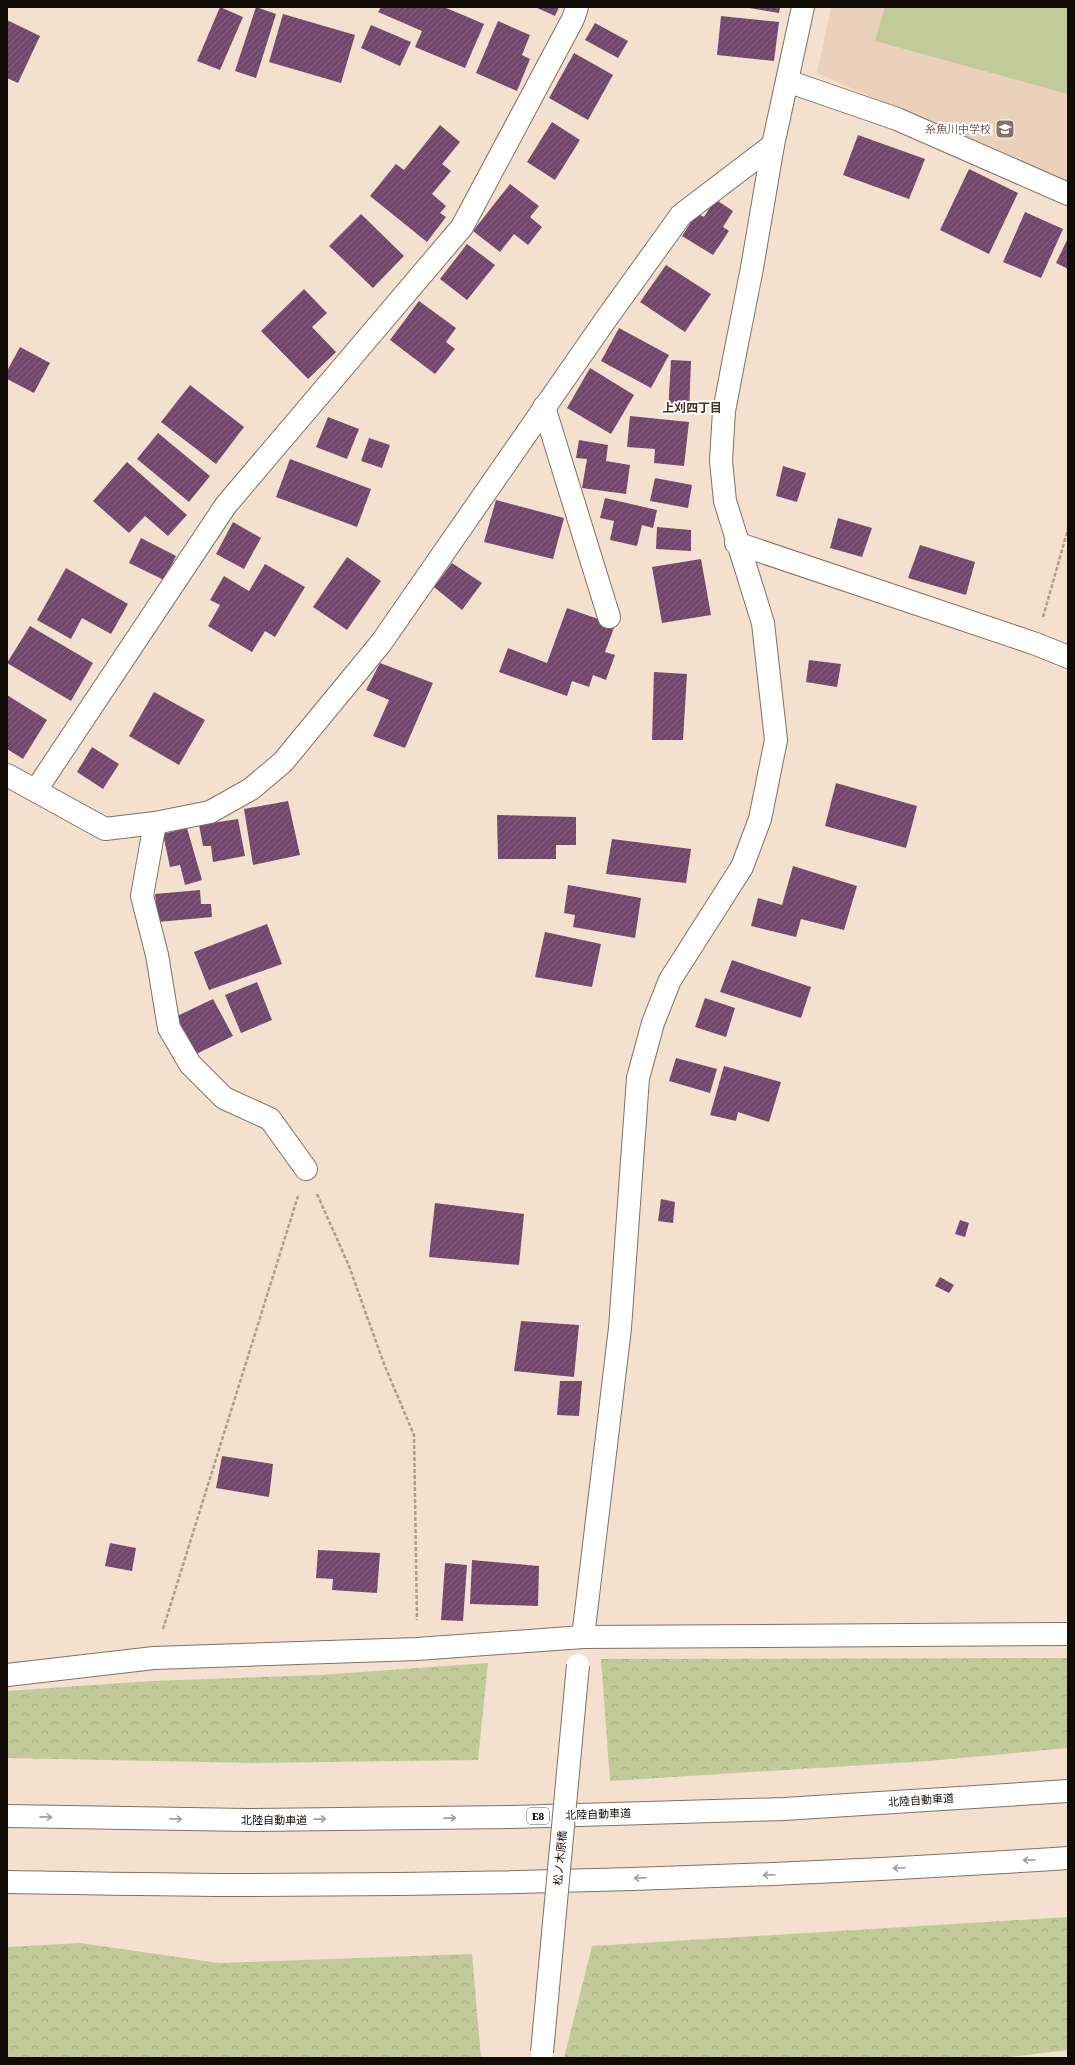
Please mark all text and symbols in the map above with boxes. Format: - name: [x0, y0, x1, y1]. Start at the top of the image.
- school or university icon: 糸魚川中学校: [994, 118, 1016, 140]
- place label: 糸魚川中学校: [925, 123, 991, 136]
- district label: 上刈四丁目: [662, 401, 722, 415]
- street label: 北陸自動車道: [888, 1792, 954, 1809]
- street label: 北陸自動車道: [565, 1807, 631, 1822]
- road number: E8: [527, 1808, 549, 1824]
- one-way arrow: [39, 1813, 52, 1820]
- street label: 北陸自動車道: [241, 1814, 307, 1827]
- one-way arrow: [443, 1814, 456, 1822]
- one-way arrow: [169, 1815, 182, 1823]
- one-way arrow: [313, 1815, 326, 1823]
- street label: 松ノ木原橋: [552, 1830, 569, 1886]
- one-way arrow: [1023, 1856, 1036, 1864]
- one-way arrow: [893, 1864, 906, 1871]
- one-way arrow: [763, 1871, 776, 1878]
- one-way arrow: [634, 1875, 647, 1882]

